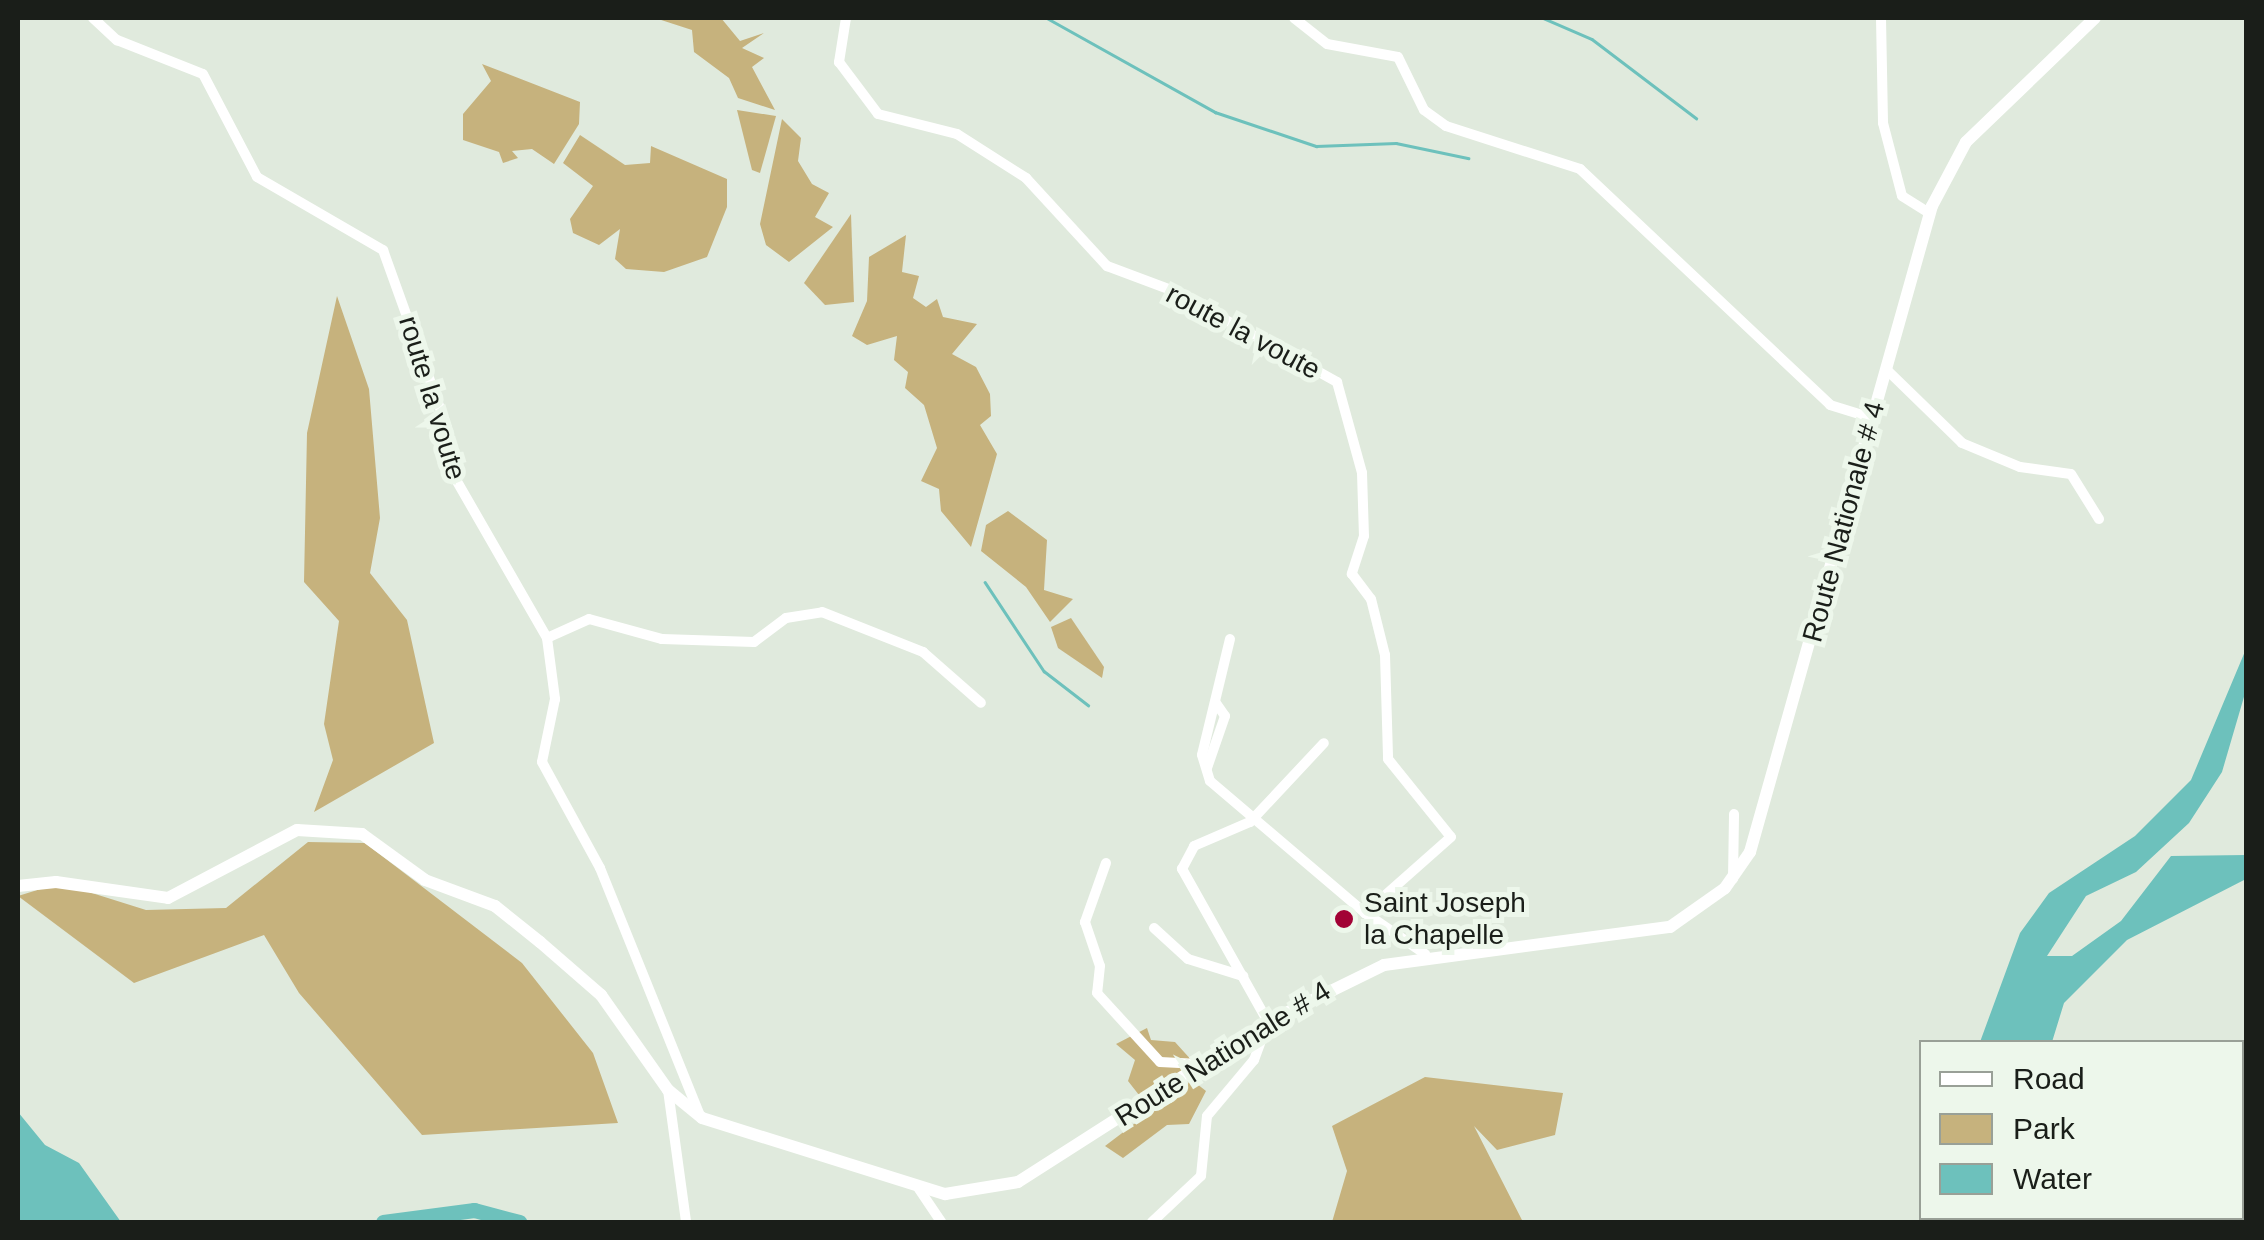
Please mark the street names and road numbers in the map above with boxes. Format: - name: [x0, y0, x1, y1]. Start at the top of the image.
- street label: route la voute: [1160, 277, 1326, 387]
- street label: route la voute: [391, 312, 473, 484]
- street label: Route Nationale # 4: [1796, 398, 1892, 646]
- street label: Route Nationale # 4: [1109, 974, 1337, 1134]

